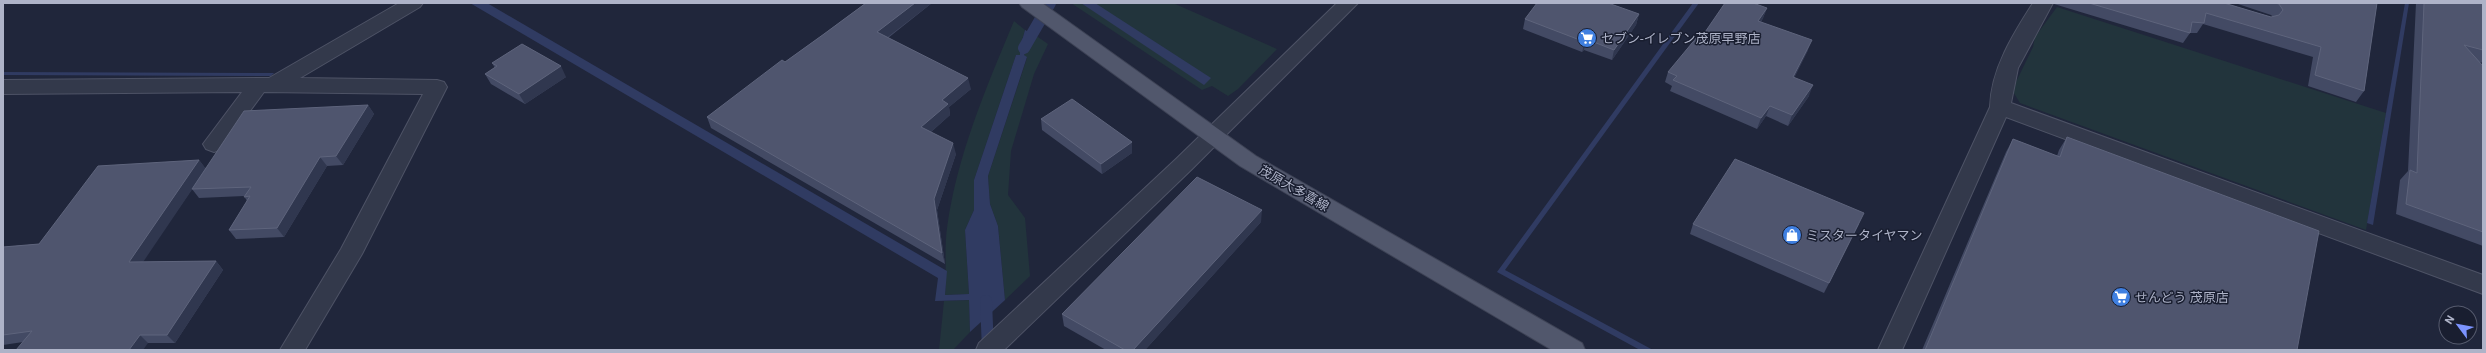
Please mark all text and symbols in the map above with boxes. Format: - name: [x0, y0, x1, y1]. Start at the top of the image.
- supermarket icon: セブン-イレブン茂原早野店: [1576, 27, 1598, 49]
- place label: セブン-イレブン茂原早野店: [1601, 31, 1761, 46]
- street label: 茂原大多喜線: [1256, 162, 1332, 214]
- shop icon: ミスタータイヤマン: [1781, 224, 1803, 246]
- place label: ミスタータイヤマン: [1806, 228, 1923, 243]
- supermarket icon: せんどう 茂原店: [2110, 286, 2132, 308]
- place label: せんどう 茂原店: [2135, 290, 2229, 305]
- north arrow: [2438, 305, 2478, 345]
- text: N: [2442, 313, 2458, 327]

